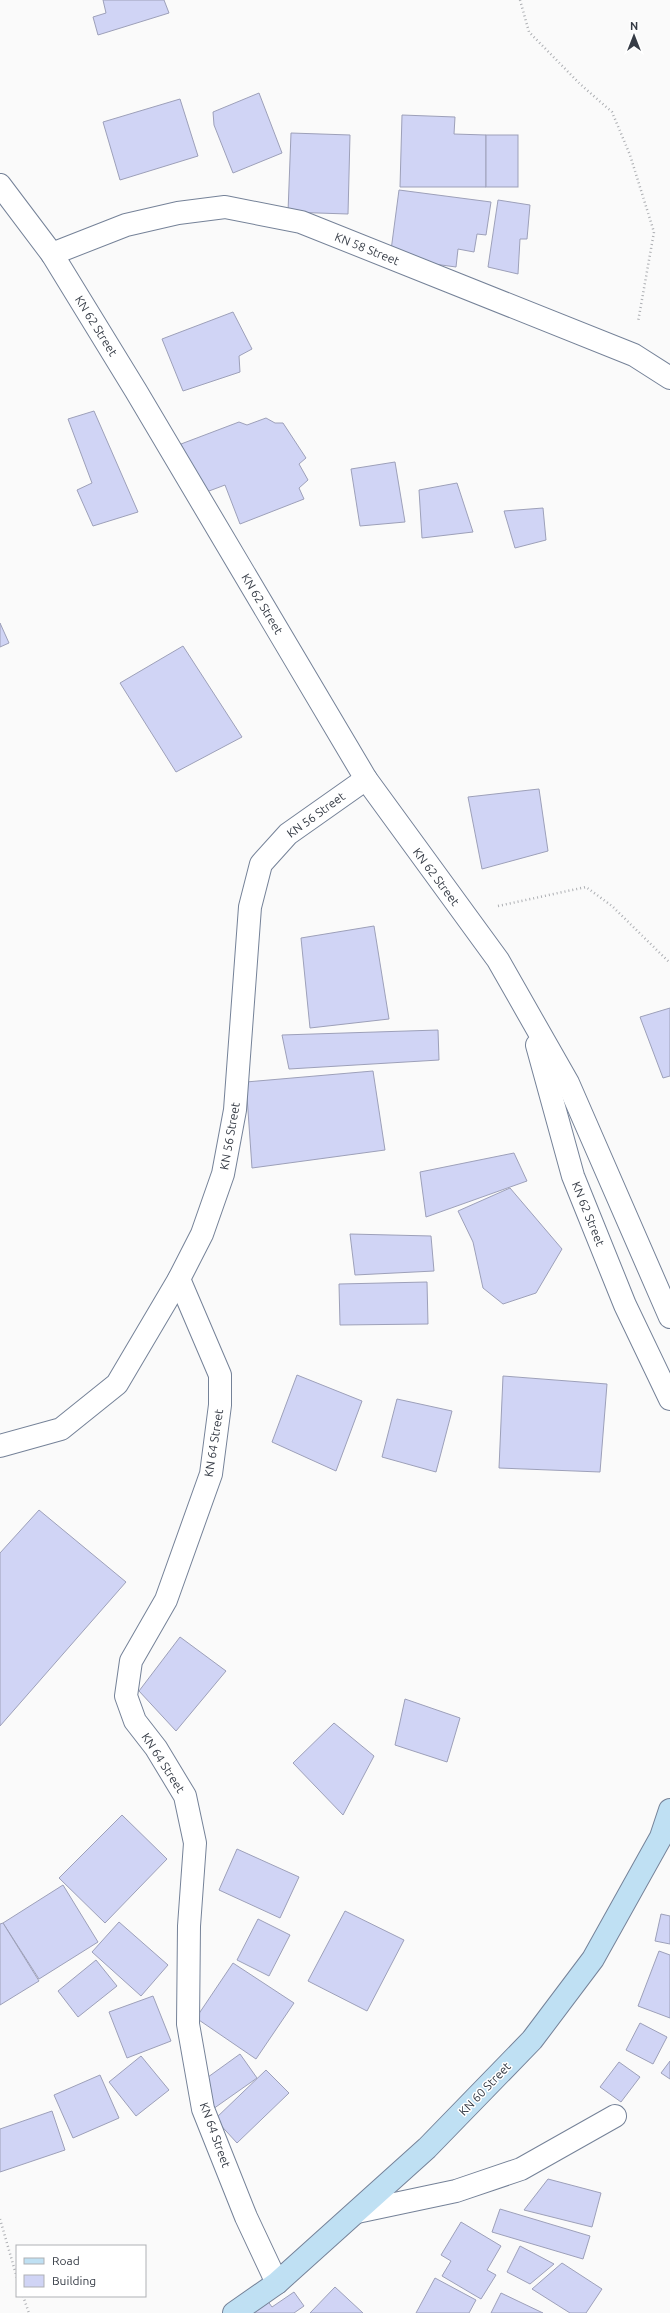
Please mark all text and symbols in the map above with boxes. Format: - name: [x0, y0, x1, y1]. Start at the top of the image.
- north arrow: [614, 16, 654, 56]
- text: N: [630, 20, 638, 32]
- street label: KN 58 Street: [333, 230, 402, 267]
- street label: KN 62 Street: [73, 293, 120, 358]
- street label: KN 62 Street: [239, 571, 286, 637]
- street label: KN 56 Street: [284, 789, 347, 840]
- street label: KN 62 Street: [411, 845, 462, 908]
- street label: KN 56 Street: [217, 1101, 242, 1171]
- street label: KN 62 Street: [570, 1180, 607, 1248]
- street label: KN 64 Street: [202, 1408, 225, 1478]
- street label: KN 64 Street: [139, 1730, 188, 1795]
- street label: KN 60 Street: [456, 2059, 513, 2118]
- street label: KN 64 Street: [198, 2100, 233, 2169]
- legend: [16, 2245, 146, 2297]
- text: Road: [52, 2254, 80, 2267]
- text: Building: [52, 2274, 96, 2287]

